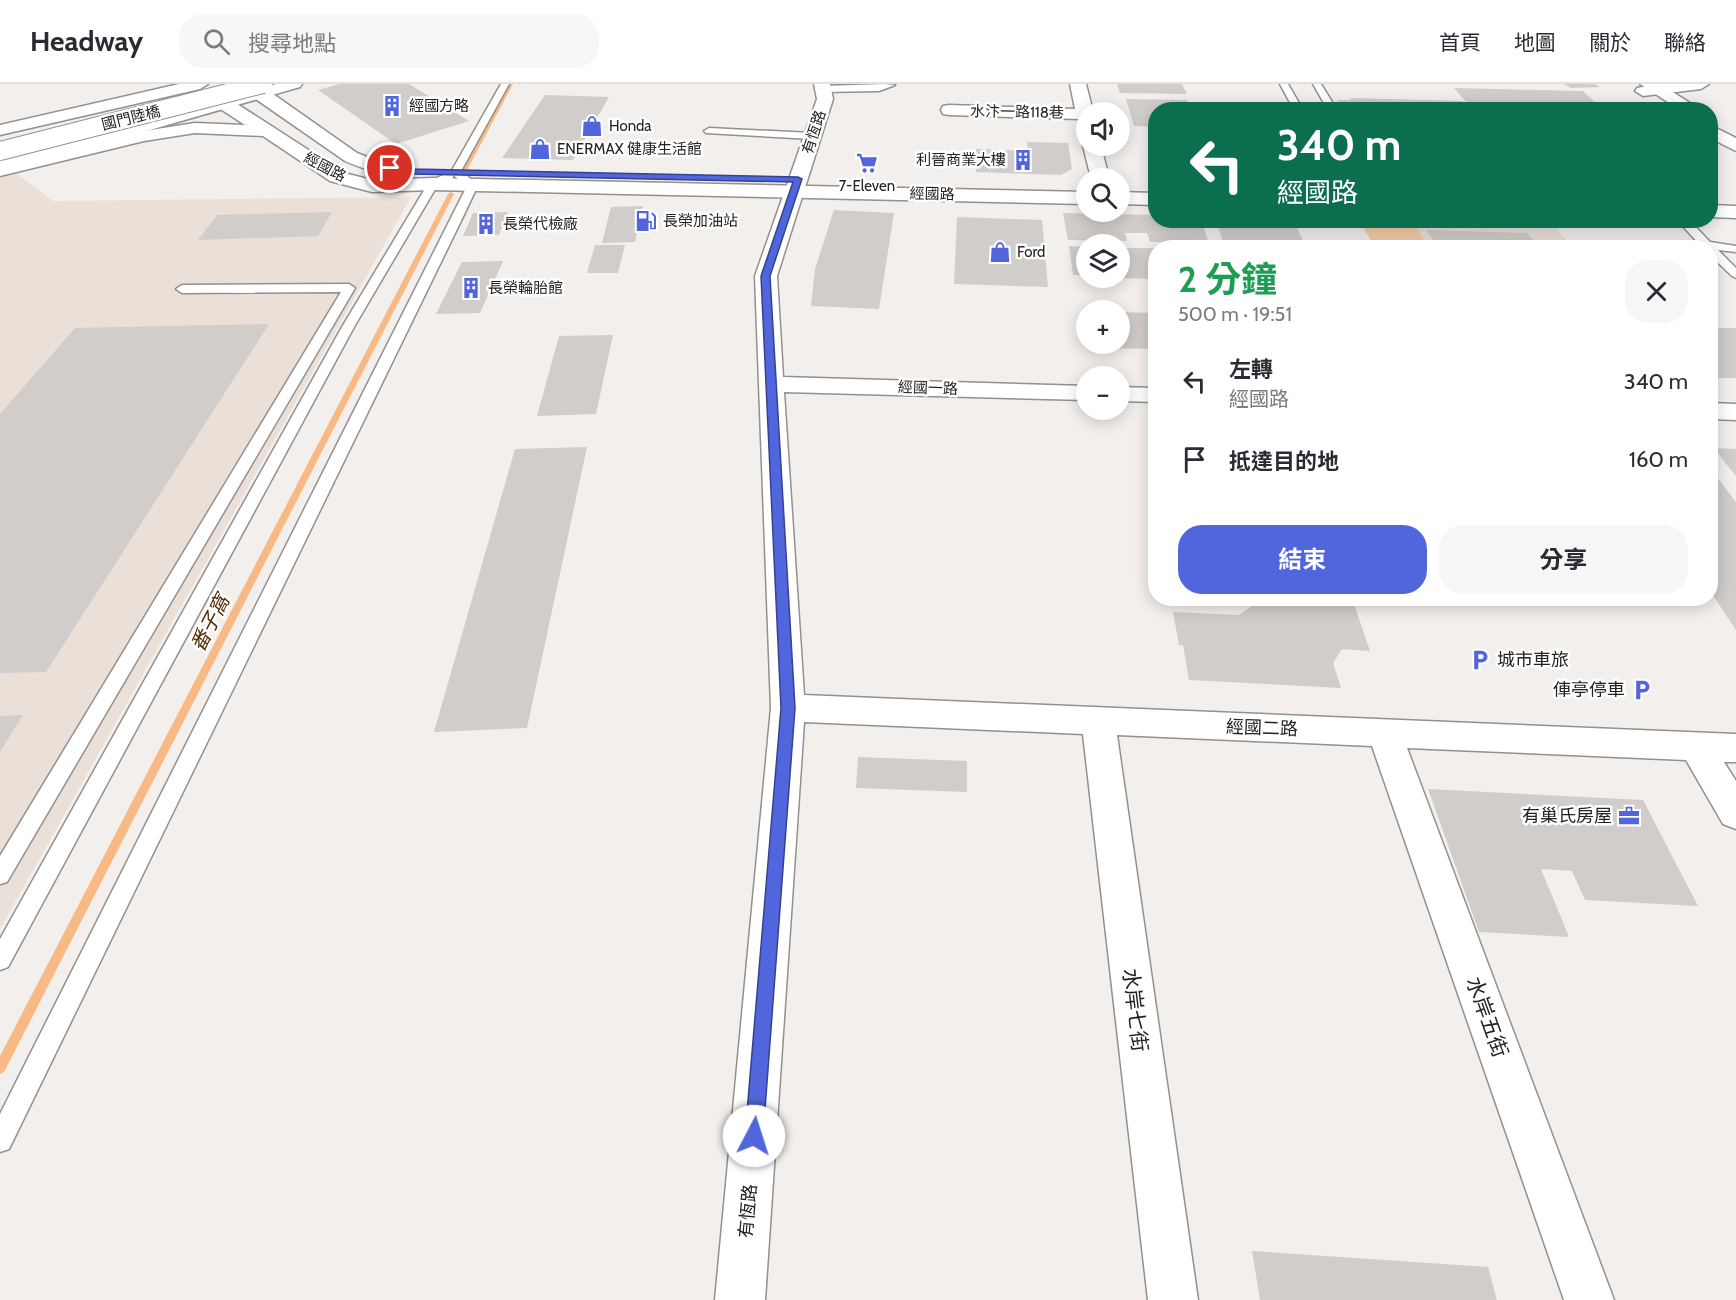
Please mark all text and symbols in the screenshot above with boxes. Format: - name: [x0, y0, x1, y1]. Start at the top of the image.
- search box: [179, 14, 599, 68]
- text: Headway: [30, 24, 143, 58]
- icon: search: [200, 25, 233, 58]
- text: 搜尋地點: [248, 30, 336, 57]
- text: 首頁: [1439, 30, 1481, 55]
- text: 地圖: [1514, 30, 1556, 55]
- text: 關於: [1589, 30, 1631, 55]
- text: 聯絡: [1664, 30, 1706, 55]
- building icon: 經國方略: [380, 94, 404, 118]
- place label: 經國方略: [409, 97, 469, 115]
- street label: 國門陸橋: [100, 102, 162, 134]
- street label: 水汴一路118巷: [970, 102, 1064, 122]
- map controls: [1076, 102, 1130, 420]
- button: sound: [1076, 102, 1130, 156]
- street label: 有恆路: [798, 108, 830, 156]
- shop icon: Honda: [580, 114, 604, 138]
- place label: Honda: [609, 117, 652, 135]
- text: 340 m: [1277, 119, 1401, 171]
- icon: left: [1178, 126, 1256, 204]
- shop icon: ENERMAX 健康生活館: [528, 137, 552, 161]
- place label: ENERMAX 健康生活館: [557, 140, 702, 158]
- pin: [364, 142, 415, 193]
- street label: 經國路: [301, 148, 349, 186]
- building icon: 利晉商業大樓: [1011, 148, 1035, 172]
- icon: arrive: [373, 151, 406, 184]
- supermarket icon: 7-Eleven: [855, 151, 879, 175]
- place label: 利晉商業大樓: [916, 151, 1006, 169]
- button: search: [1076, 168, 1130, 222]
- text: 經國路: [1277, 176, 1358, 209]
- place label: 7-Eleven: [839, 177, 895, 195]
- street label: 經國路: [909, 185, 955, 203]
- fuel station icon: 長榮加油站: [634, 209, 658, 233]
- building icon: 長榮代檢廠: [474, 212, 498, 236]
- place label: 長榮加油站: [663, 212, 738, 230]
- place label: 長榮代檢廠: [503, 215, 578, 233]
- button: layers: [1076, 234, 1130, 288]
- shop icon: Ford: [988, 240, 1012, 264]
- place label: Ford: [1017, 243, 1045, 261]
- text: 2 分鐘: [1178, 257, 1277, 301]
- button: close: [1625, 260, 1688, 323]
- building icon: 長榮輪胎館: [459, 276, 483, 300]
- place label: 長榮輪胎館: [488, 279, 563, 297]
- button: +: [1076, 300, 1130, 354]
- text: 500 m · 19:51: [1178, 302, 1292, 326]
- text: 左轉: [1229, 356, 1273, 383]
- icon: left: [1178, 365, 1211, 398]
- button: −: [1076, 366, 1130, 420]
- text: 340 m: [1624, 368, 1688, 395]
- street label: 經國一路: [898, 378, 958, 398]
- text: 經國路: [1229, 387, 1289, 411]
- icon: arrive: [1178, 443, 1211, 476]
- text: 160 m: [1629, 446, 1688, 473]
- text: 抵達目的地: [1229, 448, 1339, 475]
- button: 結束: [1178, 525, 1427, 594]
- button: 分享: [1439, 525, 1688, 594]
- water label: 番子窩: [186, 588, 236, 655]
- parking icon: 城市車旅: [1468, 648, 1492, 672]
- place label: 城市車旅: [1497, 649, 1569, 671]
- parking icon: 俥亭停車: [1630, 678, 1654, 702]
- place label: 俥亭停車: [1553, 679, 1625, 701]
- street label: 經國二路: [1226, 716, 1298, 740]
- office icon: 有巢氏房屋: [1617, 804, 1641, 828]
- place label: 有巢氏房屋: [1522, 805, 1612, 827]
- street label: 水岸七街: [1118, 967, 1153, 1053]
- street label: 水岸五街: [1461, 973, 1514, 1061]
- position arrow: [722, 1104, 786, 1168]
- street label: 有恆路: [735, 1183, 761, 1239]

